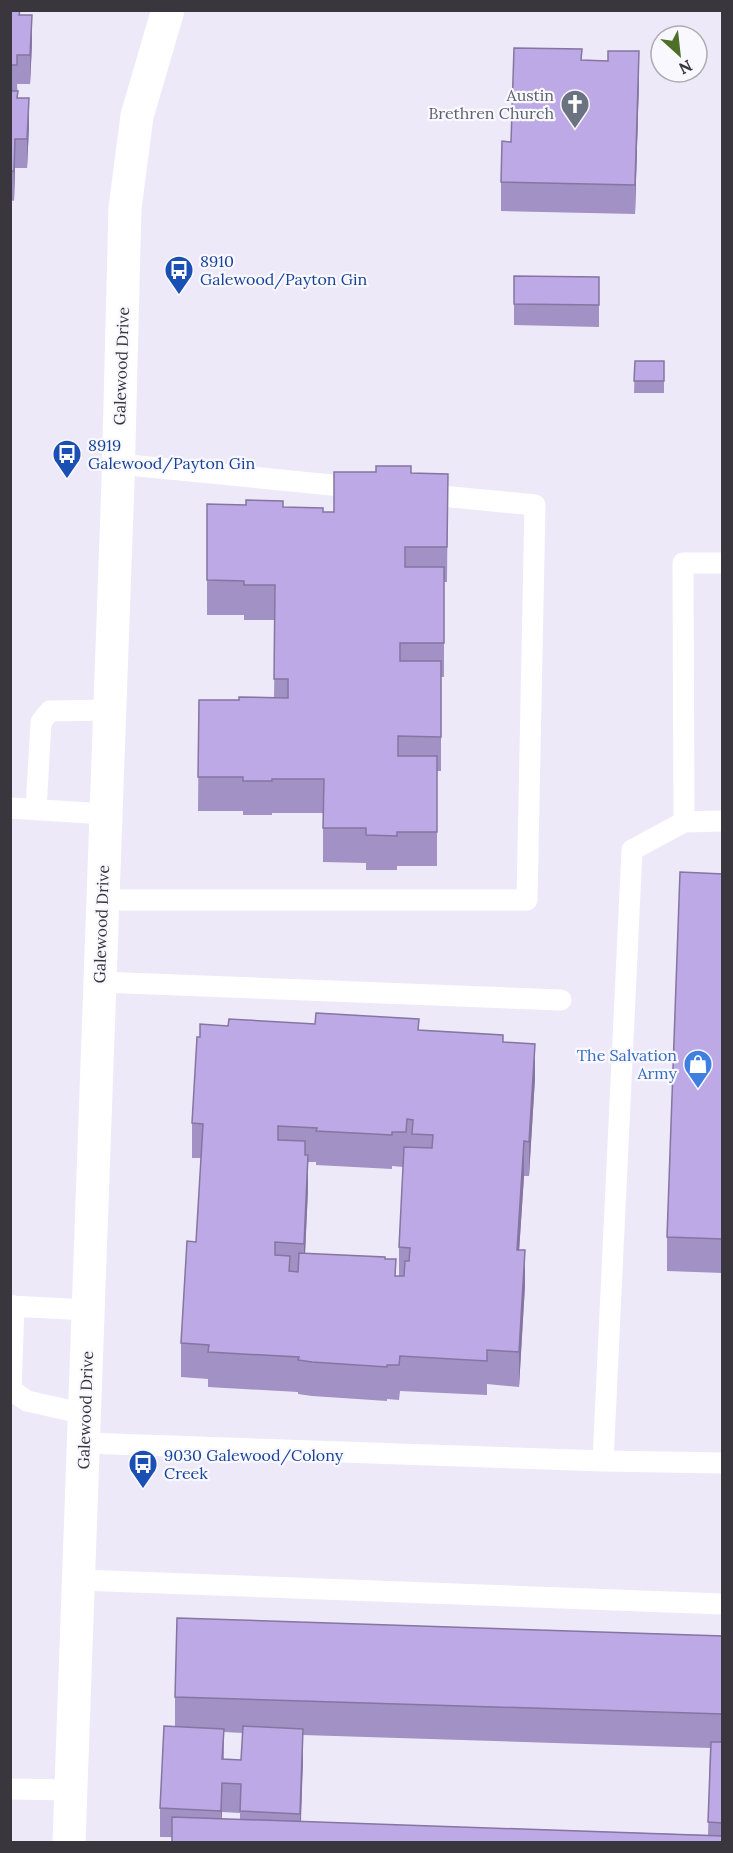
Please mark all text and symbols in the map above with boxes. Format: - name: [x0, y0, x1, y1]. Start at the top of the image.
- north arrow: [649, 24, 709, 84]
- text: N: [676, 56, 696, 79]
- place label: Austin Brethren Church: [428, 85, 554, 123]
- church icon: Austin Brethren Church: [559, 88, 591, 130]
- place label: 8910 Galewood/Payton Gin: [200, 251, 367, 290]
- bus stop icon: 8910 Galewood/Payton Gin: [163, 254, 195, 296]
- street label: Galewood Drive: [109, 306, 133, 426]
- place label: 8919 Galewood/Payton Gin: [88, 435, 255, 474]
- bus stop icon: 8919 Galewood/Payton Gin: [51, 438, 83, 480]
- street label: Galewood Drive: [89, 864, 113, 984]
- place label: The Salvation Army: [577, 1045, 678, 1083]
- shop icon: The Salvation Army: [682, 1048, 714, 1090]
- street label: Galewood Drive: [73, 1350, 97, 1470]
- place label: 9030 Galewood/Colony Creek: [164, 1445, 344, 1483]
- bus stop icon: 9030 Galewood/Colony Creek: [127, 1448, 159, 1490]

